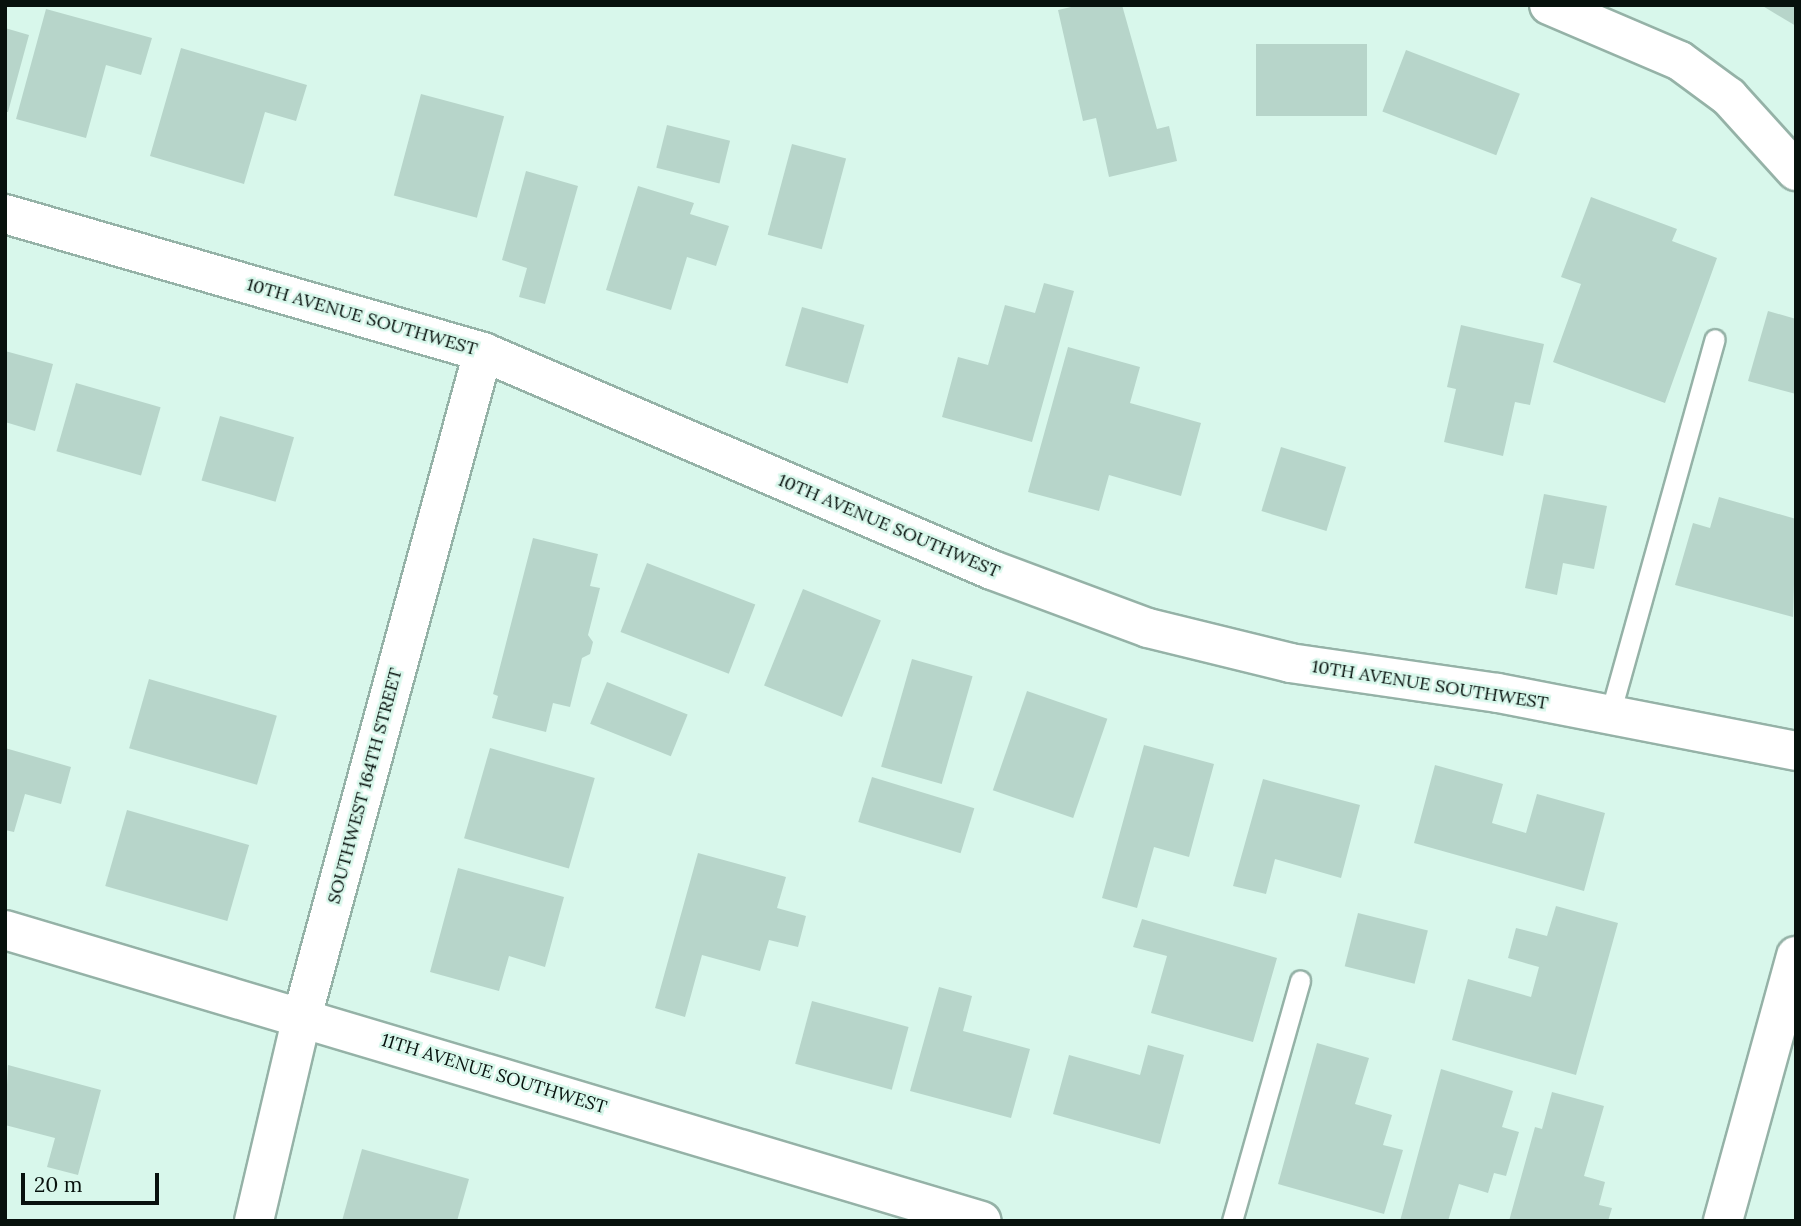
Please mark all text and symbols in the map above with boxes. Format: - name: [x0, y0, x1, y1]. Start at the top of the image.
- street label: 10TH AVENUE SOUTHWEST: [244, 274, 480, 360]
- street label: 10TH AVENUE SOUTHWEST: [775, 469, 1003, 583]
- street label: 10TH AVENUE SOUTHWEST: [1310, 656, 1550, 714]
- street label: SOUTHWEST 164TH STREET: [323, 666, 407, 906]
- street label: 11TH AVENUE SOUTHWEST: [379, 1029, 609, 1119]
- scale bar: [24, 1160, 163, 1204]
- text: 20 m: [34, 1171, 83, 1198]

